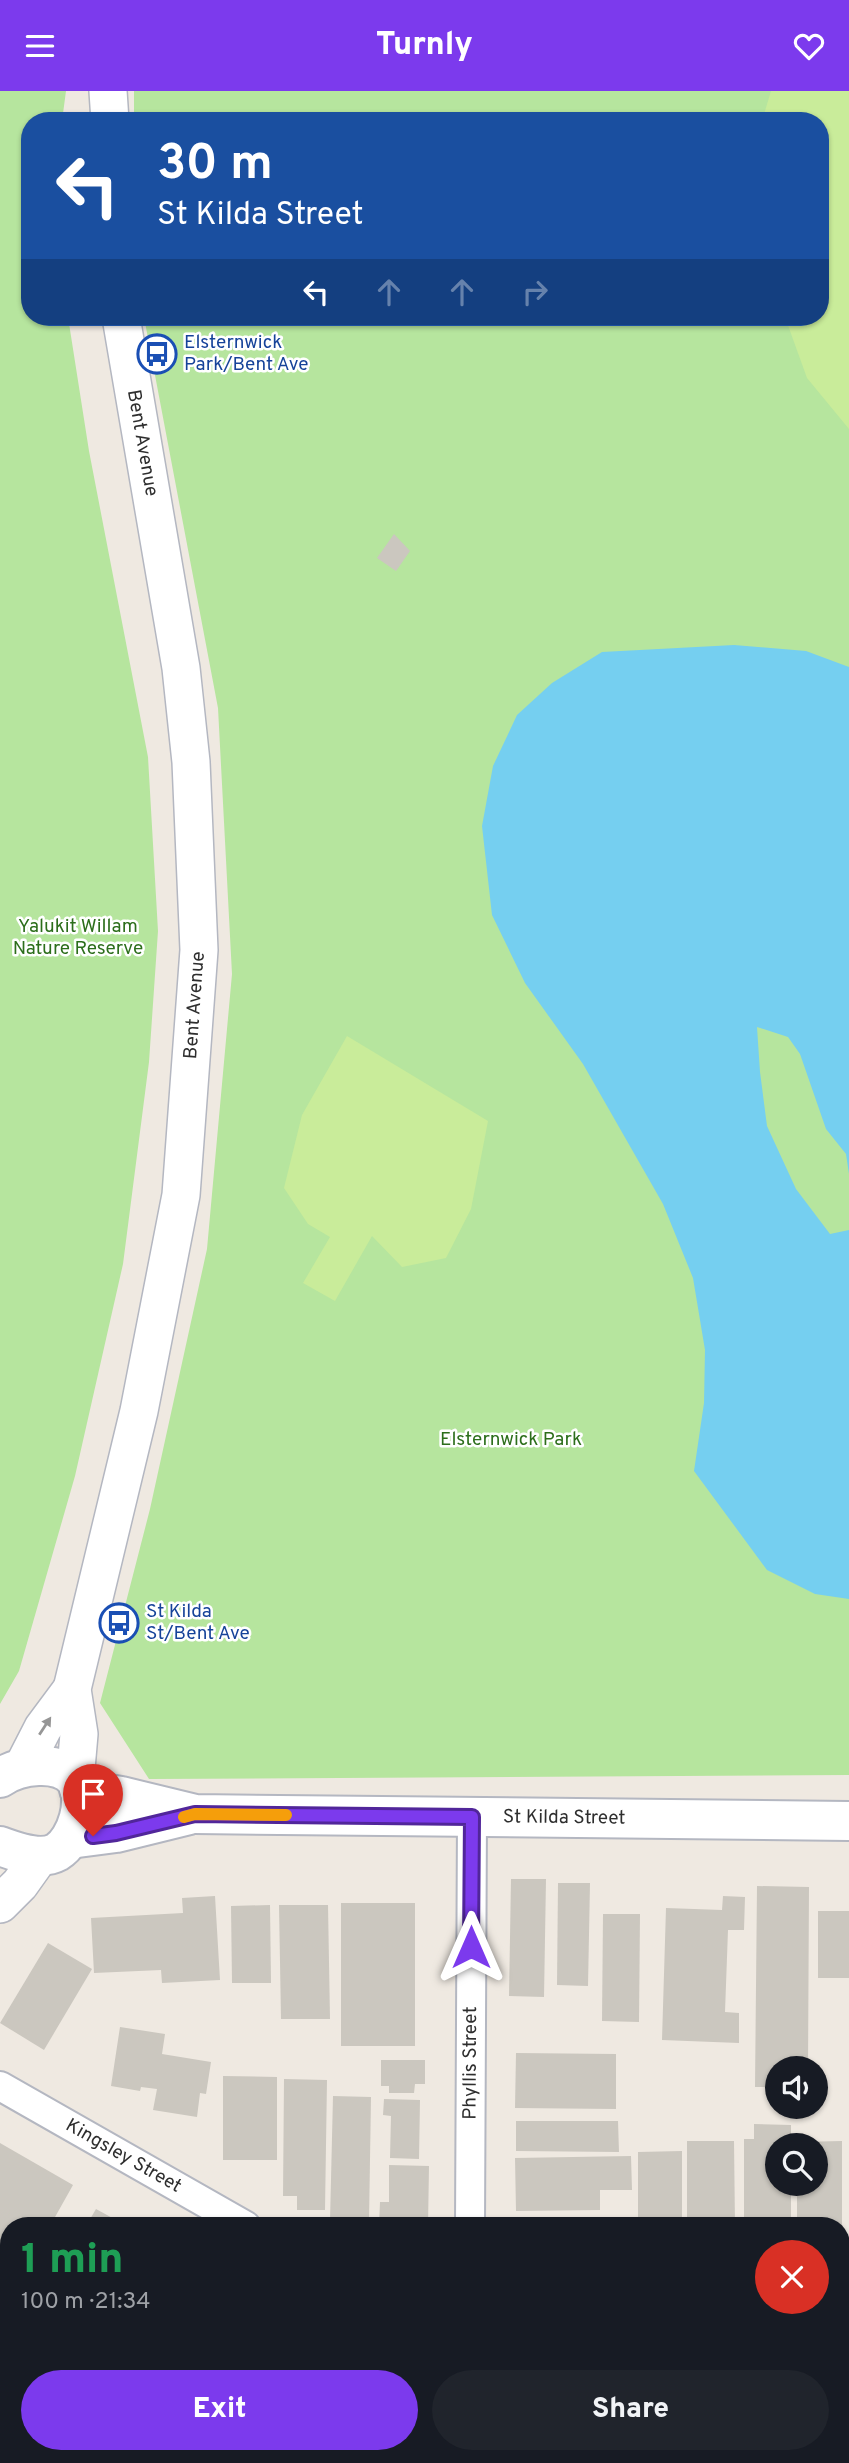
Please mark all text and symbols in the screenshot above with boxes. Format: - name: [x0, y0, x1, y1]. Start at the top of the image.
- text: Turnly: [376, 26, 473, 66]
- icon: menu: [21, 27, 59, 65]
- icon: heart: [790, 27, 828, 65]
- text: 30 m: [157, 135, 273, 197]
- icon: left: [42, 140, 133, 231]
- text: St Kilda Street: [157, 196, 364, 236]
- icon: left: [297, 273, 335, 311]
- icon: ahead: [370, 273, 408, 311]
- icon: ahead: [443, 273, 481, 311]
- icon: right: [516, 273, 554, 311]
- place label: Elsternwick Park/Bent Ave: [184, 331, 309, 377]
- bus stop icon: Elsternwick Park/Bent Ave: [136, 333, 178, 375]
- street label: Bent Avenue: [121, 388, 163, 498]
- park label: Yalukit Willam Nature Reserve: [13, 915, 143, 961]
- street label: Bent Avenue: [179, 951, 211, 1060]
- park label: Elsternwick Park: [440, 1428, 582, 1452]
- place label: St Kilda St/Bent Ave: [146, 1600, 250, 1646]
- bus stop icon: St Kilda St/Bent Ave: [98, 1602, 140, 1644]
- one-way arrow: [39, 1716, 52, 1736]
- pin: [63, 1764, 123, 1836]
- icon: arrive: [74, 1775, 112, 1813]
- street label: St Kilda Street: [503, 1805, 626, 1831]
- position arrow: [434, 1910, 508, 1984]
- street label: Phyllis Street: [459, 2006, 483, 2120]
- map controls: [765, 2056, 828, 2196]
- button: sound: [765, 2056, 828, 2119]
- street label: Kingsley Street: [61, 2114, 186, 2199]
- button: search: [765, 2133, 828, 2196]
- text: 1 min: [21, 2235, 124, 2288]
- button: close: [755, 2240, 829, 2314]
- text: 100 m · 21:34: [21, 2288, 151, 2317]
- button: Exit: [21, 2370, 418, 2450]
- button: Share: [432, 2370, 829, 2450]

